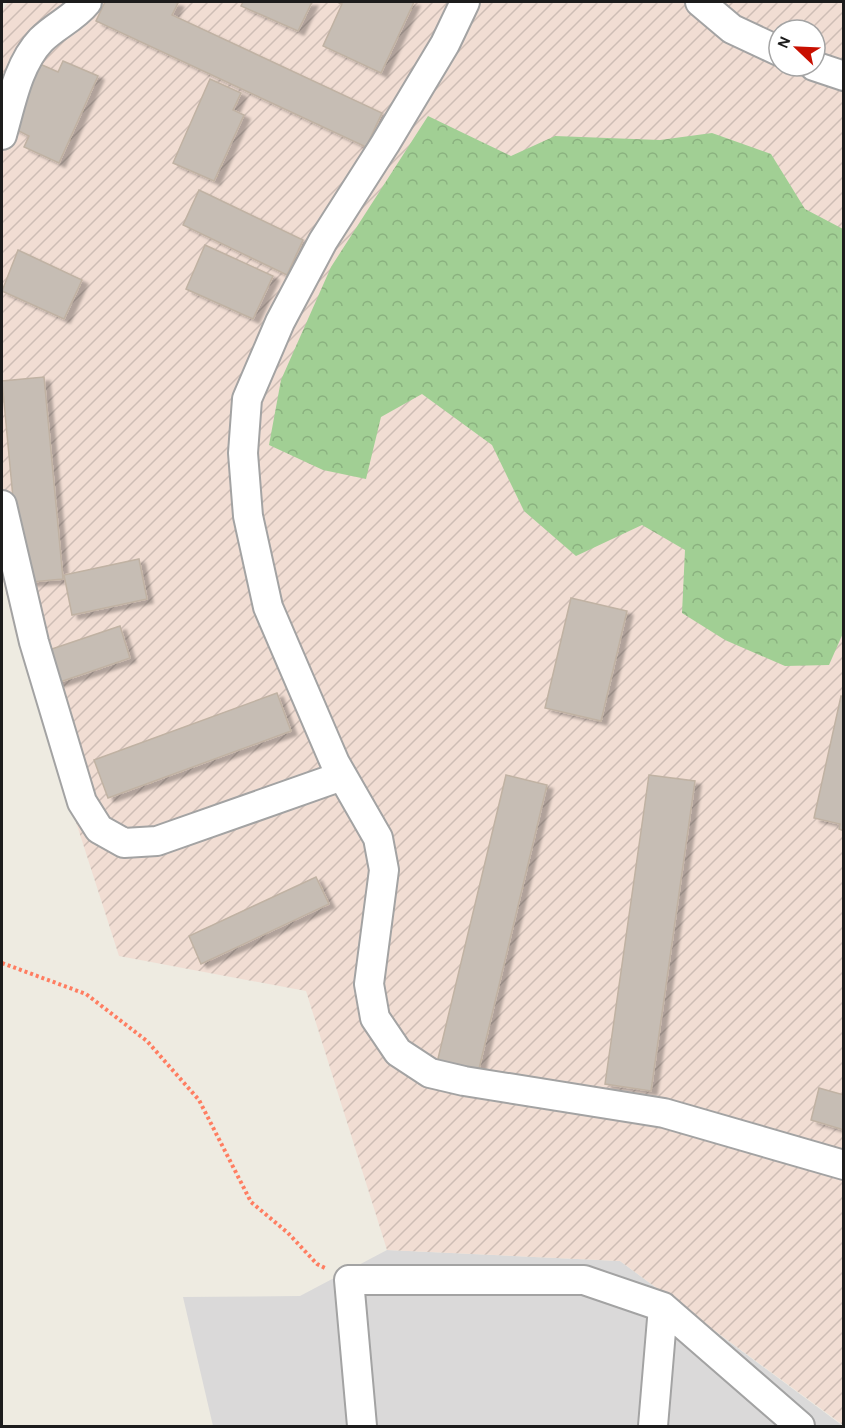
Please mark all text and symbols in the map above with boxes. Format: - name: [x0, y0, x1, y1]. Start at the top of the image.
- north arrow: [767, 18, 827, 78]
- text: N: [775, 34, 794, 51]

